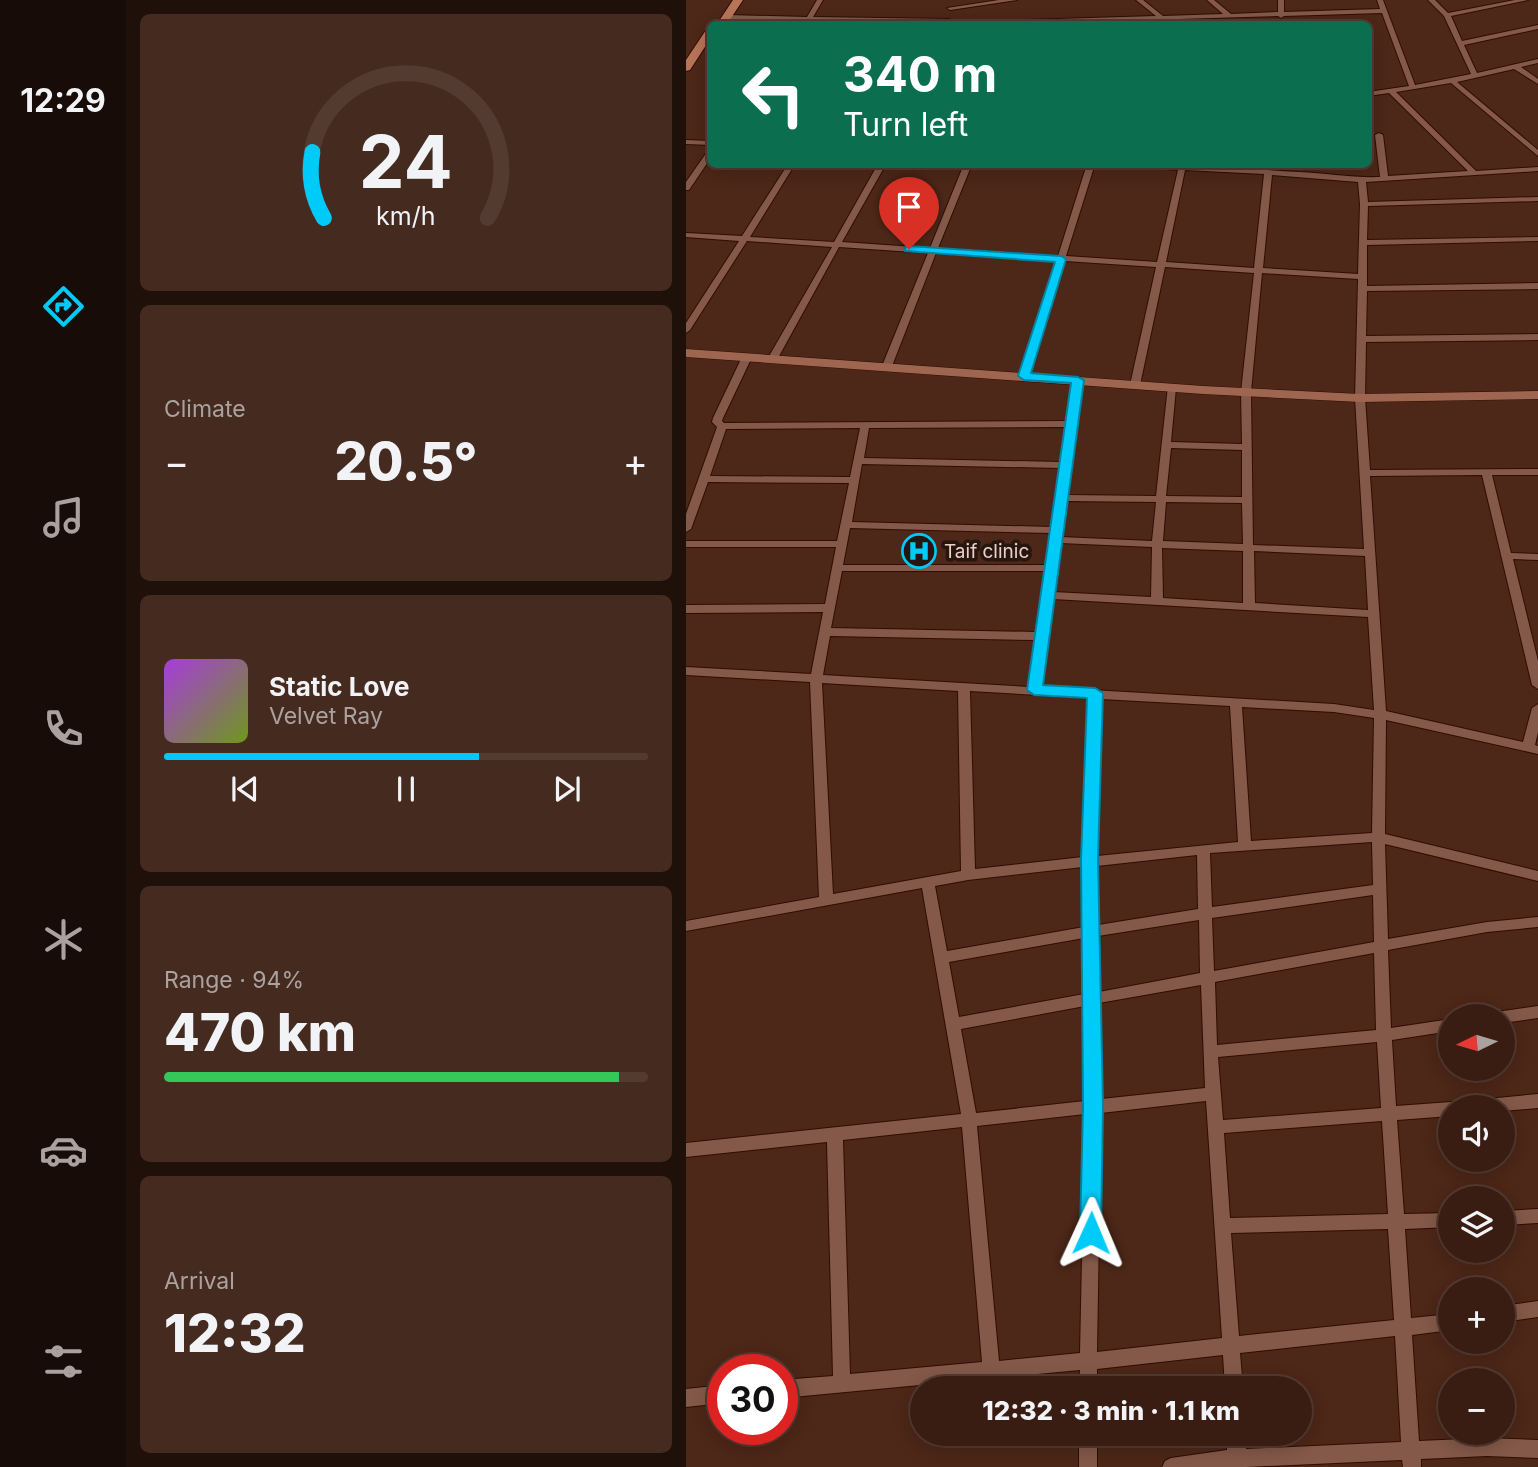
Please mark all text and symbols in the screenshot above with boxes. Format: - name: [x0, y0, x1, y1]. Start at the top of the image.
- text: 340 m: [843, 45, 997, 104]
- icon: left: [728, 49, 819, 140]
- text: 12:29: [20, 81, 106, 120]
- text: Turn left: [843, 105, 968, 144]
- text: 24: [359, 118, 453, 207]
- pin: [879, 177, 939, 249]
- icon: arrive: [890, 188, 928, 226]
- text: km/h: [376, 201, 436, 231]
- icon: directions: [39, 282, 88, 331]
- text: Climate: [164, 395, 246, 423]
- text: 20.5°: [334, 430, 478, 493]
- text: −: [164, 439, 189, 485]
- text: +: [623, 439, 648, 485]
- icon: music: [39, 493, 88, 542]
- hospital icon: Taif clinic: [900, 532, 938, 570]
- place label: Taif clinic: [944, 540, 1029, 563]
- text: Static Love: [269, 671, 410, 702]
- text: Velvet Ray: [269, 702, 383, 730]
- icon: phone: [39, 704, 88, 753]
- icon: previous: [226, 770, 264, 808]
- icon: pause: [387, 770, 425, 808]
- icon: next: [548, 770, 586, 808]
- icon: climate: [39, 915, 88, 964]
- text: Range · 94%: [164, 966, 304, 994]
- text: 470 km: [164, 1001, 356, 1064]
- north arrow: [1438, 1004, 1516, 1082]
- map controls: [1438, 1004, 1515, 1445]
- button: sound: [1438, 1095, 1515, 1172]
- icon: car: [39, 1126, 88, 1175]
- button: layers: [1438, 1186, 1515, 1263]
- position arrow: [1054, 1196, 1128, 1270]
- text: Arrival: [164, 1267, 235, 1295]
- button: +: [1438, 1277, 1515, 1354]
- text: 12:32: [164, 1302, 306, 1365]
- icon: filters: [39, 1337, 88, 1386]
- speed limit sign: 30: [707, 1354, 798, 1445]
- button: −: [1438, 1368, 1515, 1445]
- text: 12:32 · 3 min · 1.1 km: [982, 1395, 1240, 1426]

